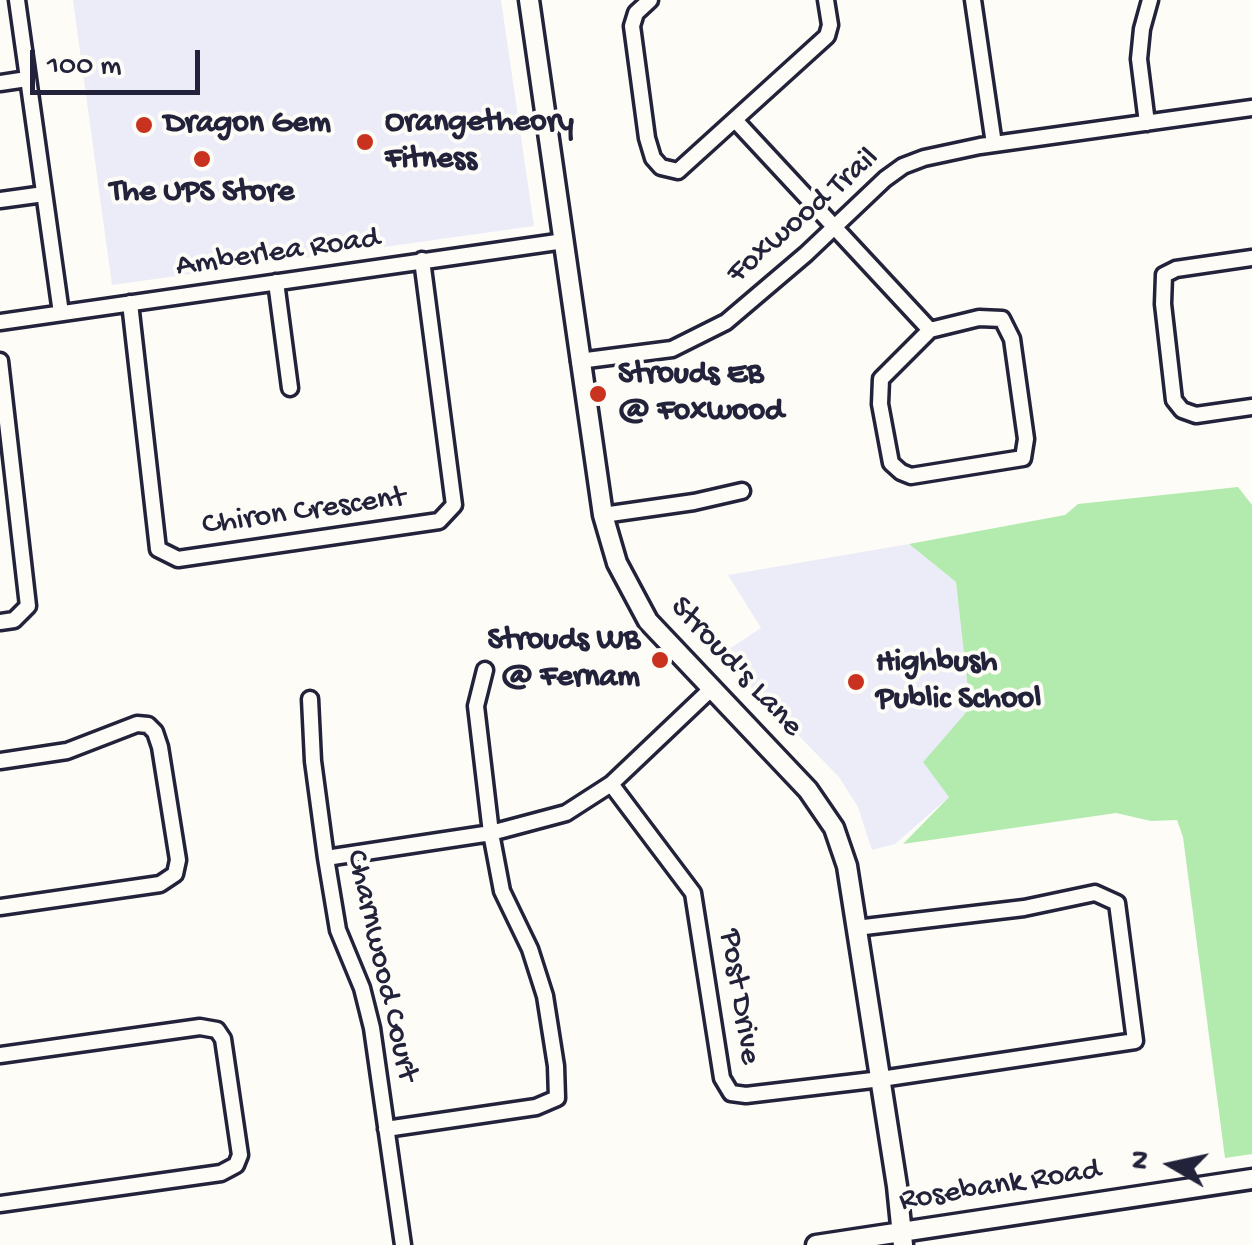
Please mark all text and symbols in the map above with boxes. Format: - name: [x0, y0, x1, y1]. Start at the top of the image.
- scale bar: [35, 30, 205, 92]
- text: 100 m: [47, 50, 122, 85]
- place label: Orangetheory Fitness: [385, 105, 574, 180]
- place label: Dragon Gem: [164, 106, 331, 144]
- marker: Dragon Gem: [133, 114, 155, 136]
- marker: Orangetheory Fitness: [354, 131, 376, 153]
- street label: Foxwood Trail: [720, 140, 888, 294]
- marker: The UPS Store: [191, 148, 213, 170]
- place label: The UPS Store: [110, 175, 294, 213]
- street label: Amberlea Road: [174, 221, 382, 287]
- place label: Strouds EB @ Foxwood: [618, 357, 784, 432]
- marker: Strouds EB @ Foxwood: [587, 383, 609, 405]
- street label: Chiron Crescent: [200, 480, 408, 546]
- street label: Stroud's Lane: [660, 590, 810, 746]
- place label: Strouds WB @ Fernam: [487, 623, 640, 698]
- place label: Highbush Public School: [876, 645, 1041, 720]
- marker: Strouds WB @ Fernam: [649, 649, 671, 671]
- marker: Highbush Public School: [845, 671, 867, 693]
- street label: Charnwood Court: [335, 846, 425, 1086]
- street label: Post Drive: [708, 927, 768, 1067]
- north arrow: [1122, 1115, 1222, 1215]
- text: N: [1124, 1149, 1160, 1172]
- street label: Rosebank Road: [897, 1152, 1103, 1222]

